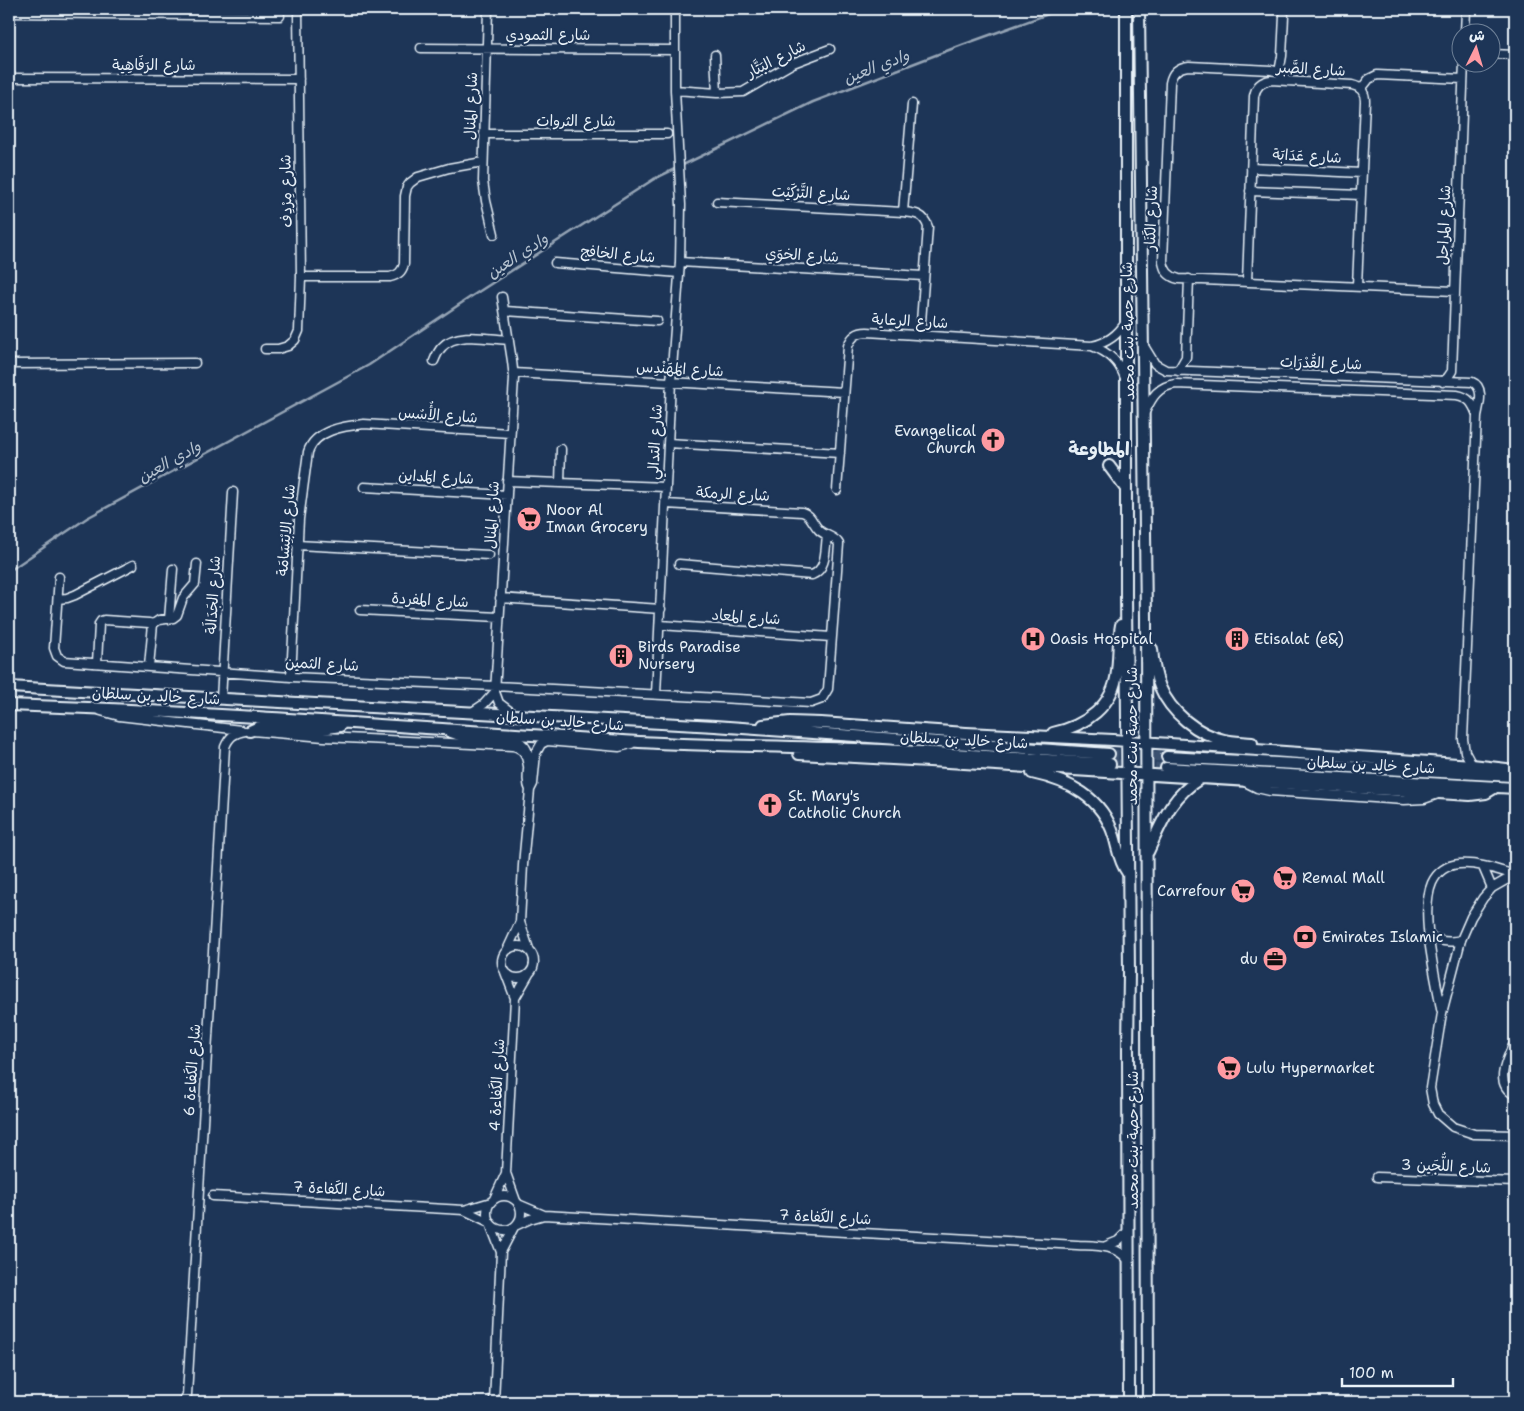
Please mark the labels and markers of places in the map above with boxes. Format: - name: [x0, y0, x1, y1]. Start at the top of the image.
- place label: Evangelical Church: [894, 421, 976, 458]
- church icon: Evangelical Church: [980, 427, 1006, 453]
- place label: Noor Al Iman Grocery: [546, 500, 648, 537]
- supermarket icon: Noor Al Iman Grocery: [516, 506, 542, 532]
- hospital icon: Oasis Hospital: [1020, 626, 1046, 652]
- building icon: Etisalat (e&): [1224, 626, 1250, 652]
- place label: Oasis Hospital: [1050, 629, 1153, 649]
- place label: Etisalat (e&): [1254, 629, 1344, 649]
- place label: Birds Paradise Nursery: [638, 637, 741, 674]
- building icon: Birds Paradise Nursery: [608, 643, 634, 669]
- place label: St. Mary's Catholic Church: [788, 786, 901, 823]
- church icon: St. Mary's Catholic Church: [757, 792, 783, 818]
- supermarket icon: Remal Mall: [1272, 865, 1298, 891]
- place label: Remal Mall: [1302, 868, 1385, 888]
- supermarket icon: Carrefour: [1230, 878, 1256, 904]
- place label: Carrefour: [1157, 881, 1226, 901]
- bank icon: Emirates Islamic: [1292, 924, 1318, 950]
- place label: Emirates Islamic: [1322, 927, 1443, 947]
- office icon: du: [1262, 946, 1288, 972]
- place label: du: [1240, 949, 1258, 969]
- supermarket icon: Lulu Hypermarket: [1216, 1055, 1242, 1081]
- place label: Lulu Hypermarket: [1246, 1058, 1375, 1078]

